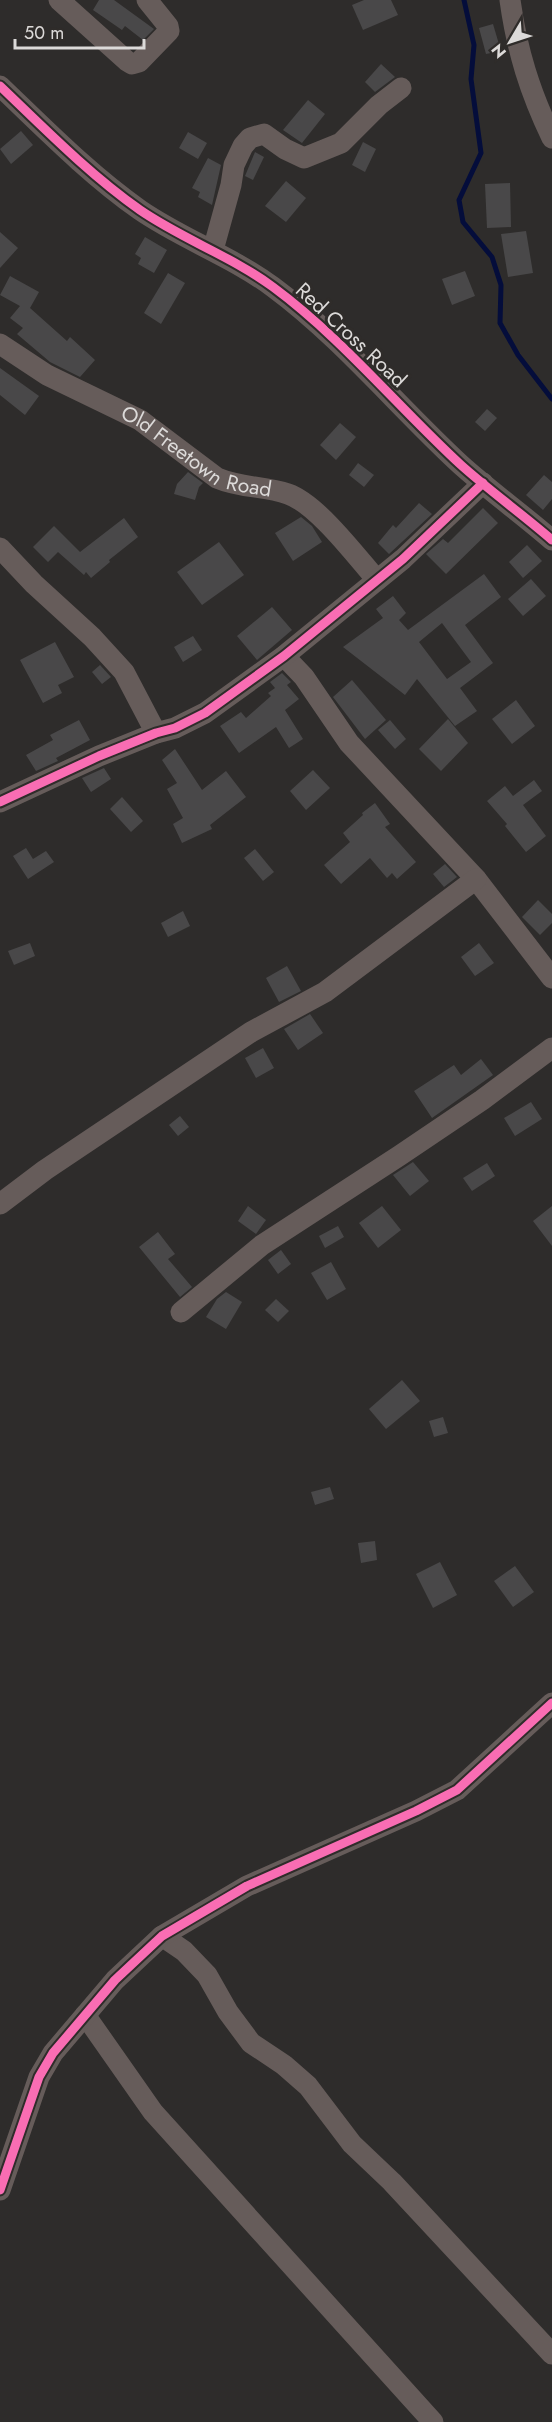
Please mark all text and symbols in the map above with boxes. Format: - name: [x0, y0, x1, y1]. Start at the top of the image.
- scale bar: [15, 12, 144, 50]
- north arrow: [480, 12, 540, 72]
- text: 50 m: [24, 20, 64, 46]
- text: N: [486, 39, 512, 63]
- street label: Red Cross Road: [289, 276, 413, 394]
- street label: Old Freetown Road: [116, 398, 274, 504]

